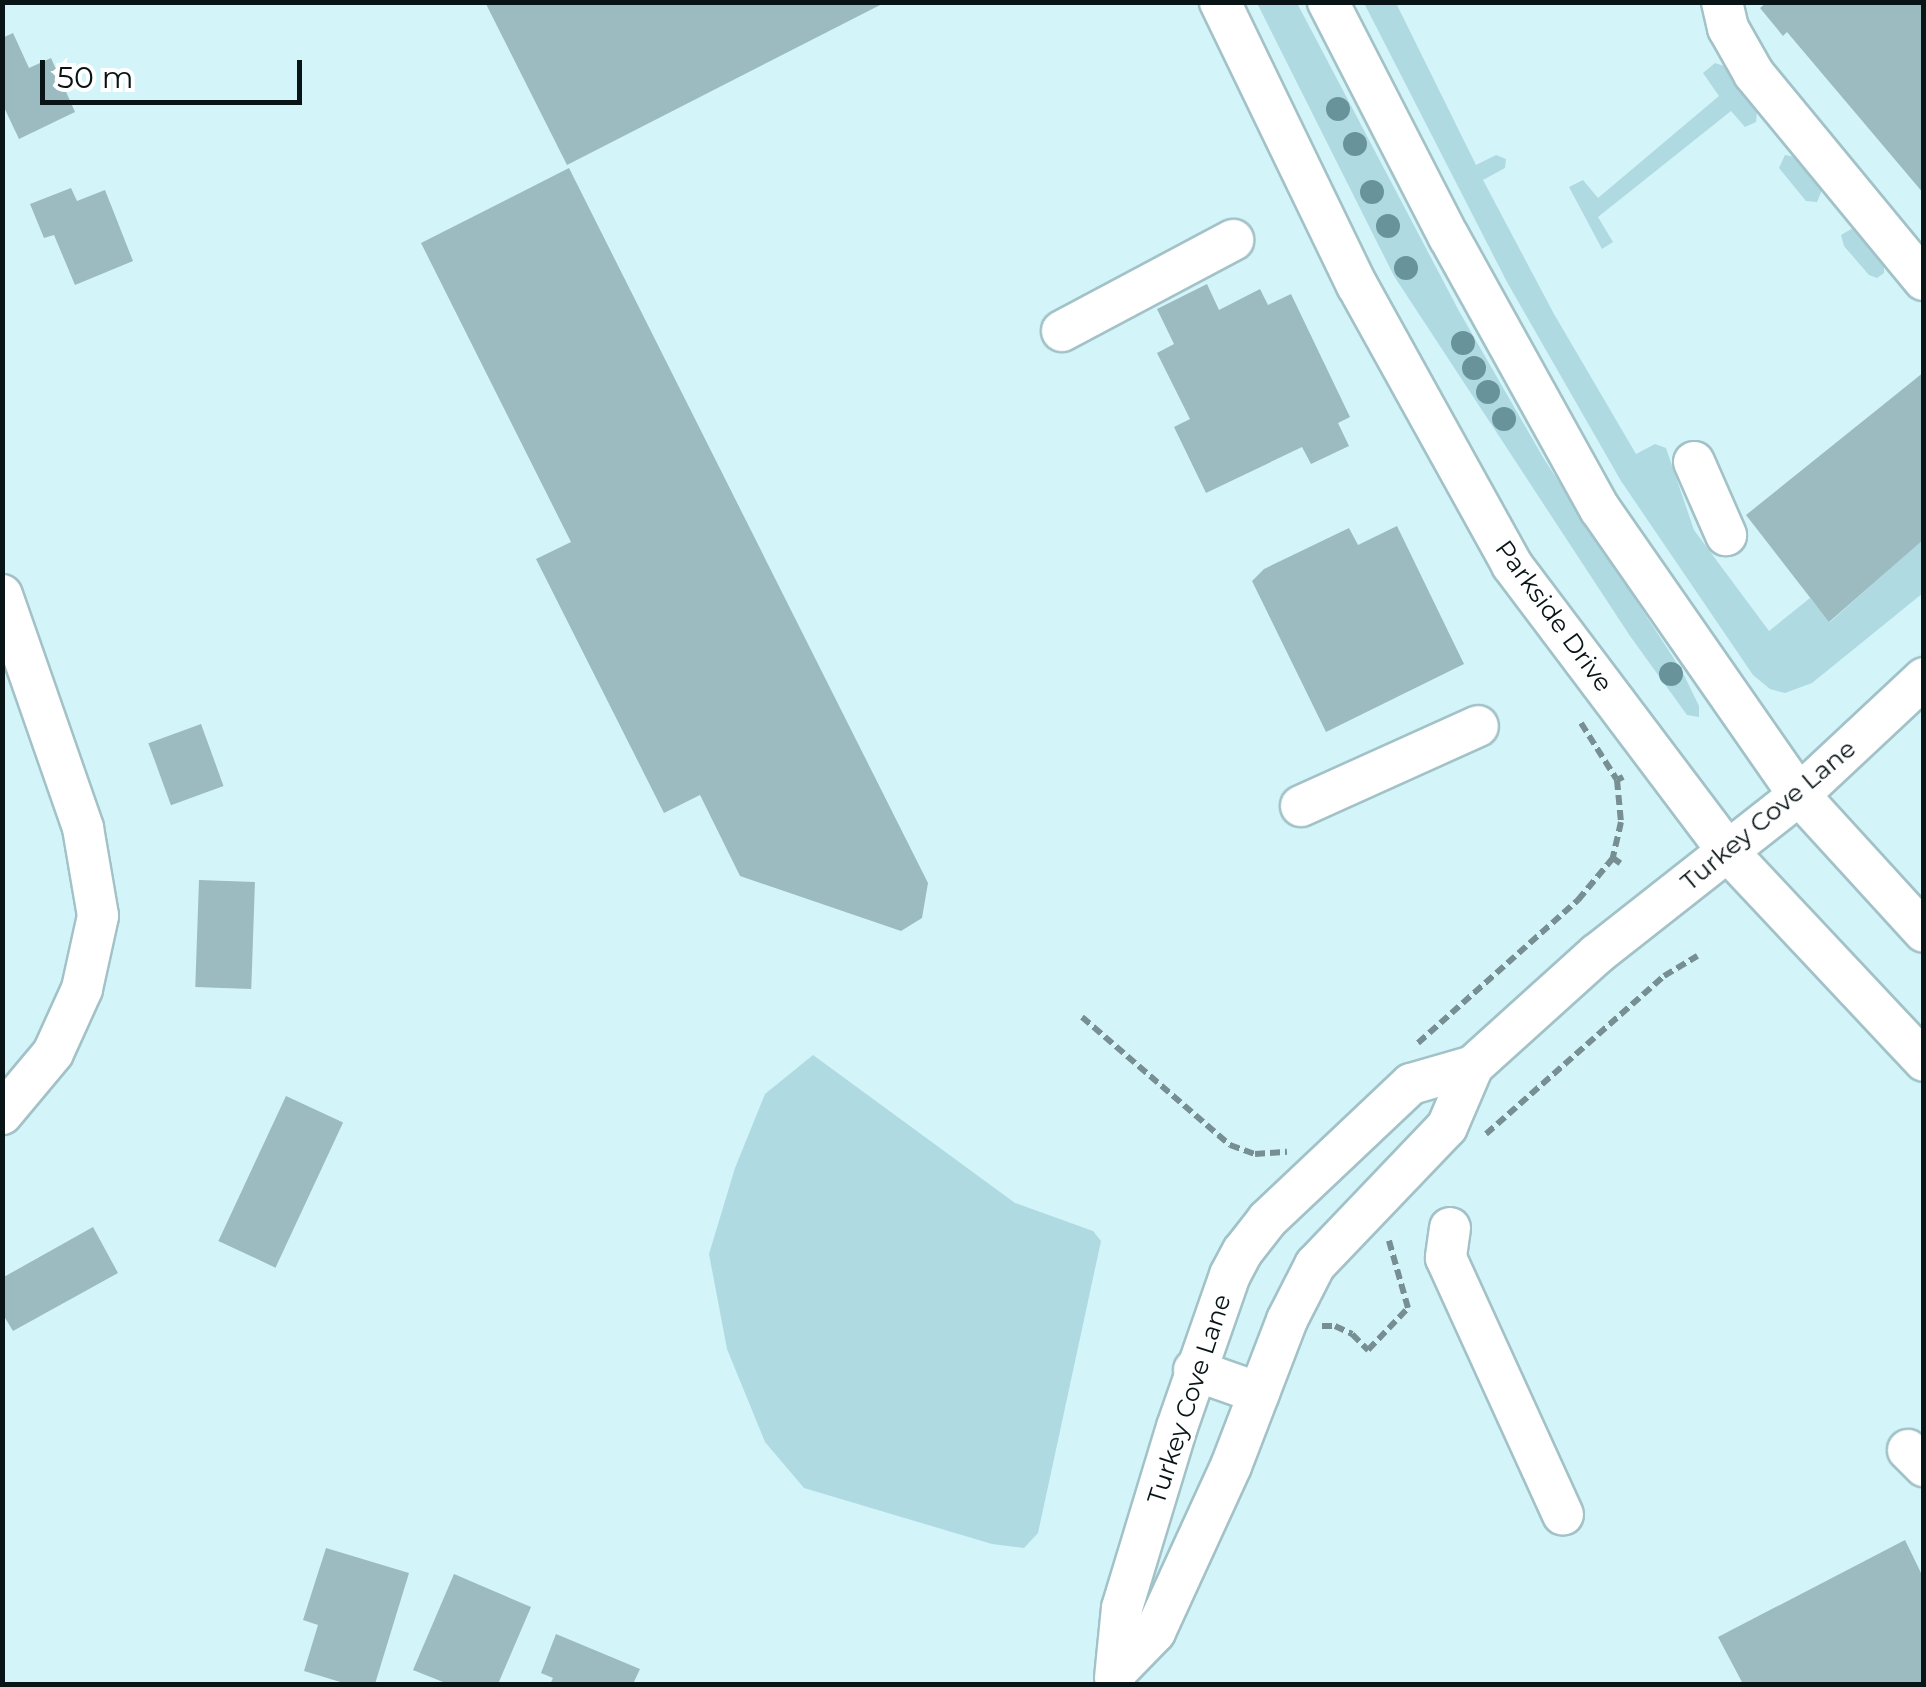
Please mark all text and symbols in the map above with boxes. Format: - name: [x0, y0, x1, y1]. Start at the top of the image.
- scale bar: [45, 40, 308, 102]
- text: 50 m: [57, 59, 134, 96]
- street label: Parkside Drive: [1489, 534, 1619, 698]
- street label: Turkey Cove Lane: [1675, 733, 1861, 897]
- street label: Turkey Cove Lane: [1141, 1290, 1237, 1508]

